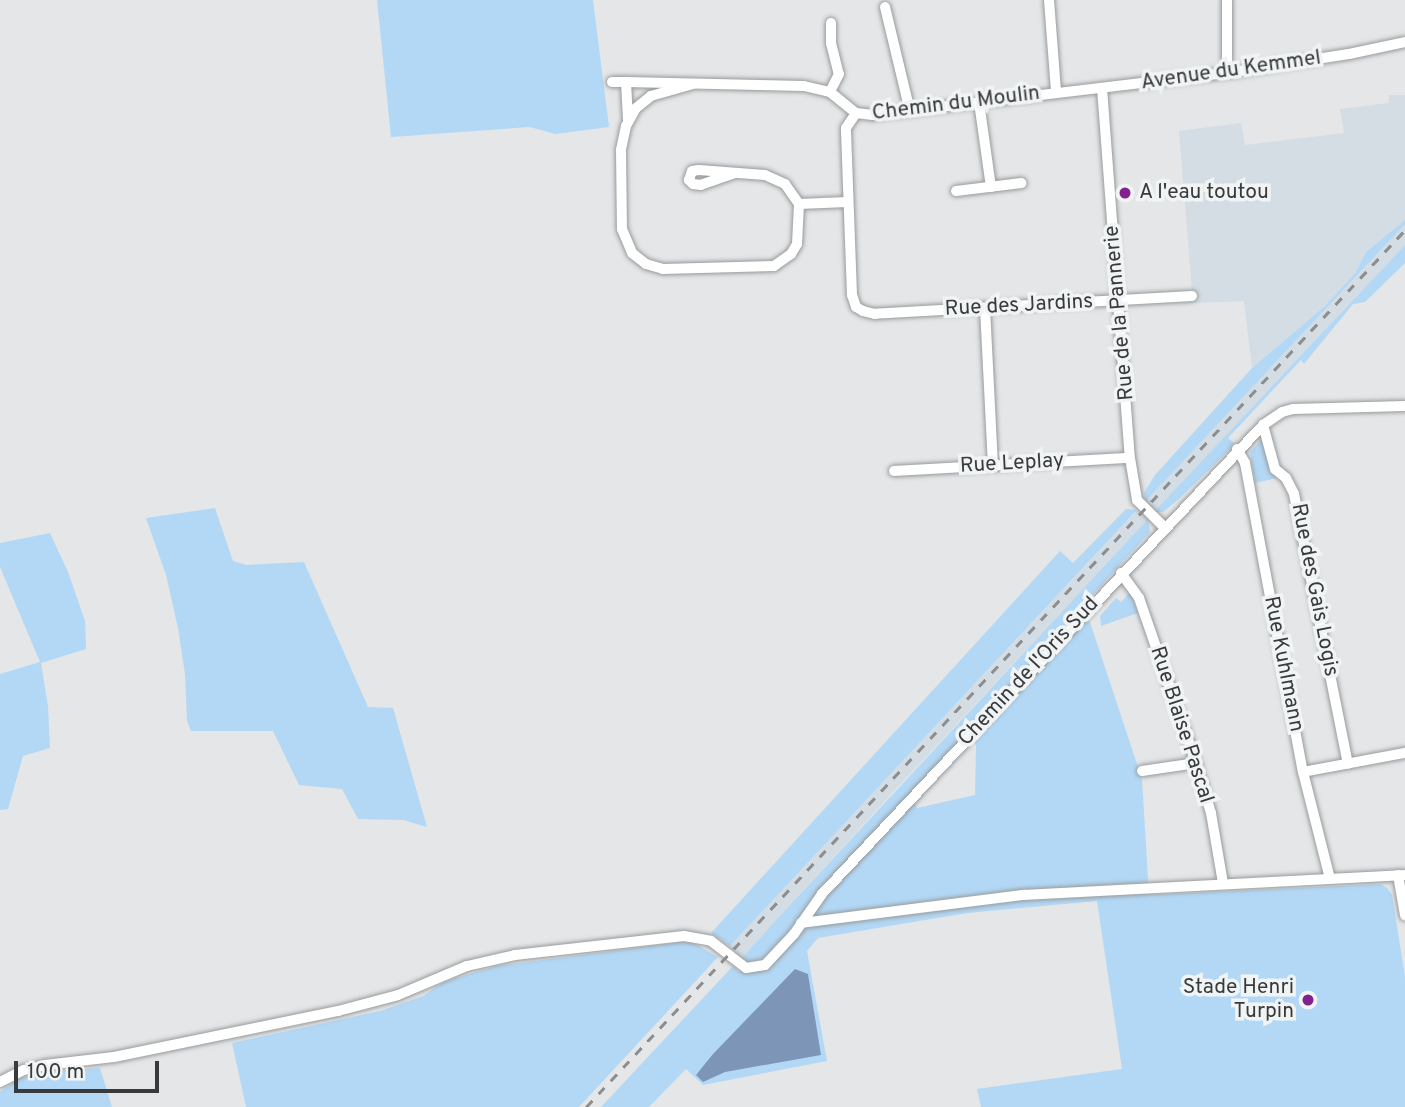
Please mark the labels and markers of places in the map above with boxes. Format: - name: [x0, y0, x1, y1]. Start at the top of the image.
- place label: A l'eau toutou: [1139, 180, 1270, 206]
- marker: A l'eau toutou: [1117, 185, 1133, 201]
- place label: Stade Henri Turpin: [1183, 975, 1294, 1025]
- marker: Stade Henri Turpin: [1300, 992, 1316, 1008]

